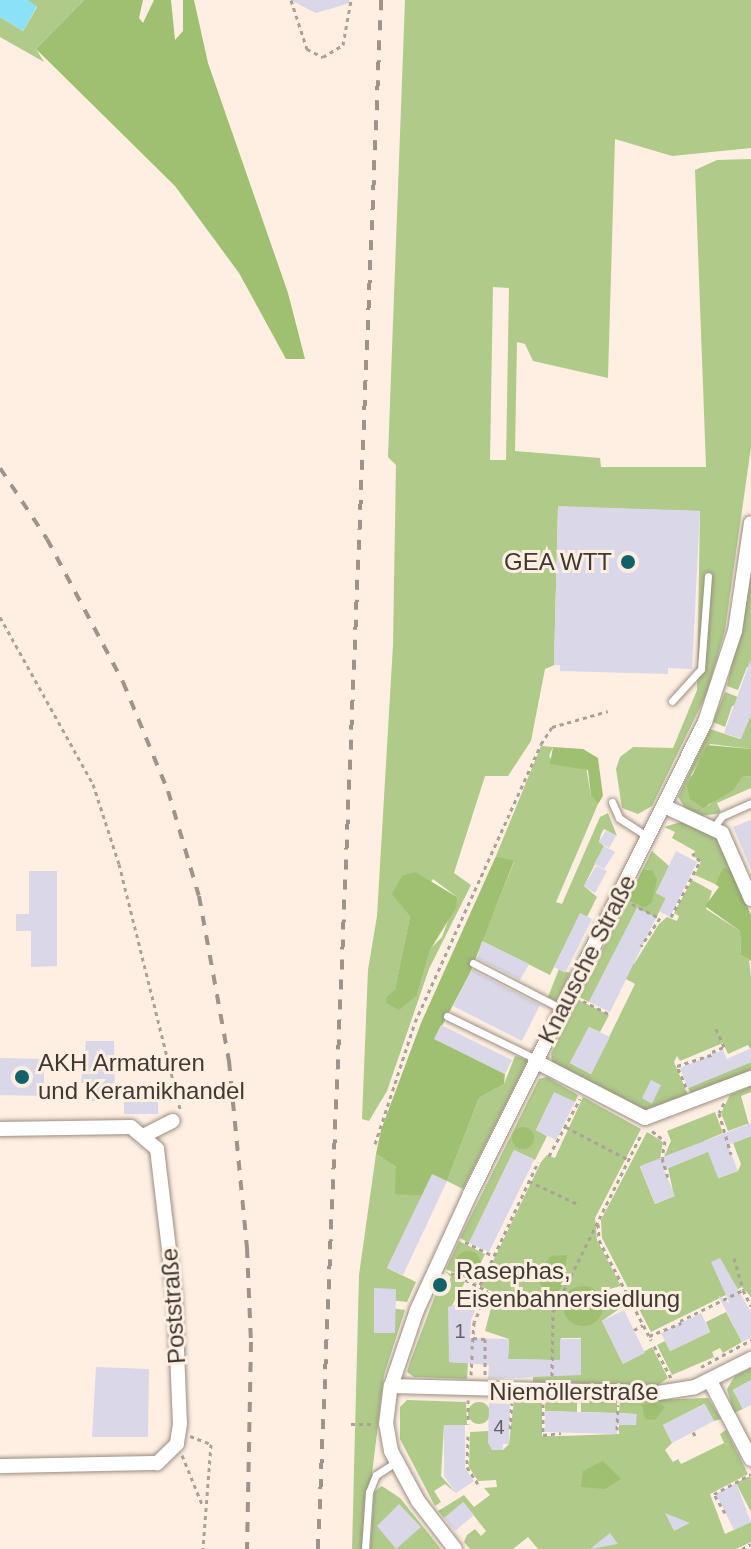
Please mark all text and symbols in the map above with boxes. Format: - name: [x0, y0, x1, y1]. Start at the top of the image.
- place label: GEA WTT: [503, 548, 612, 576]
- marker: GEA WTT: [619, 553, 637, 571]
- street label: Knausche Straße: [532, 870, 642, 1048]
- place label: AKH Armaturen und Keramikhandel: [38, 1049, 245, 1105]
- marker: AKH Armaturen und Keramikhandel: [13, 1068, 31, 1086]
- street label: Poststraße: [155, 1247, 191, 1365]
- place label: Rasephas, Eisenbahnersiedlung: [456, 1257, 680, 1313]
- marker: Rasephas, Eisenbahnersiedlung: [431, 1276, 449, 1294]
- house number: 1: [454, 1319, 466, 1343]
- street label: Niemöllerstraße: [489, 1378, 659, 1406]
- house number: 4: [493, 1415, 505, 1439]

